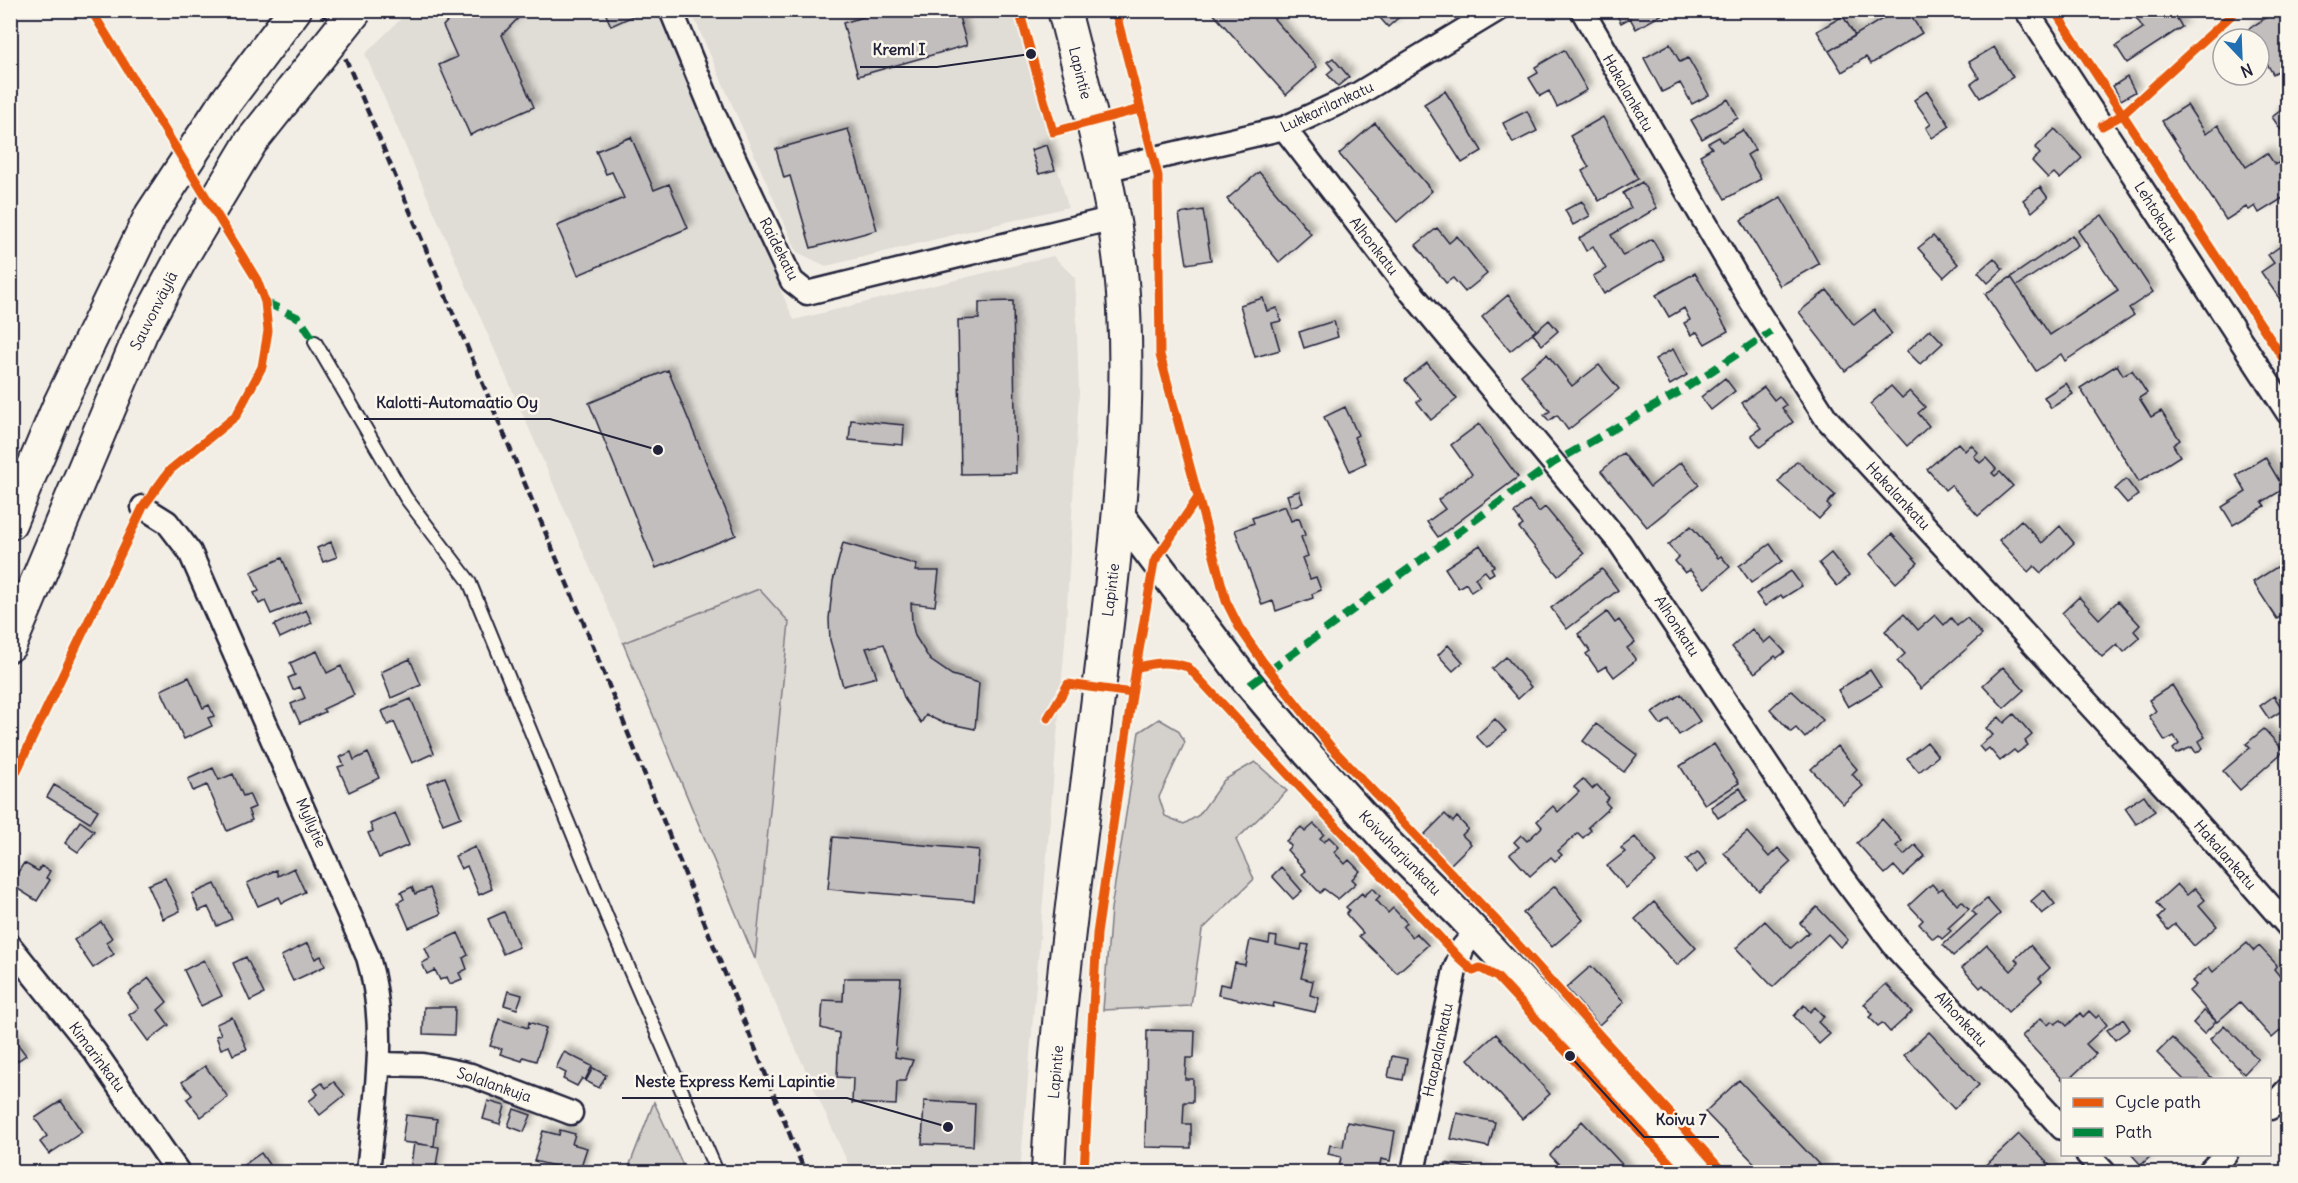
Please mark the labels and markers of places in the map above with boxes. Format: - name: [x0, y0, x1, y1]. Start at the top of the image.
- callout: Kreml I: [860, 33, 937, 67]
- callout: Kalotti-Automaatio Oy: [364, 385, 550, 419]
- callout: Neste Express Kemi Lapintie: [622, 1064, 847, 1098]
- callout: Koivu 7: [1644, 1103, 1719, 1137]

